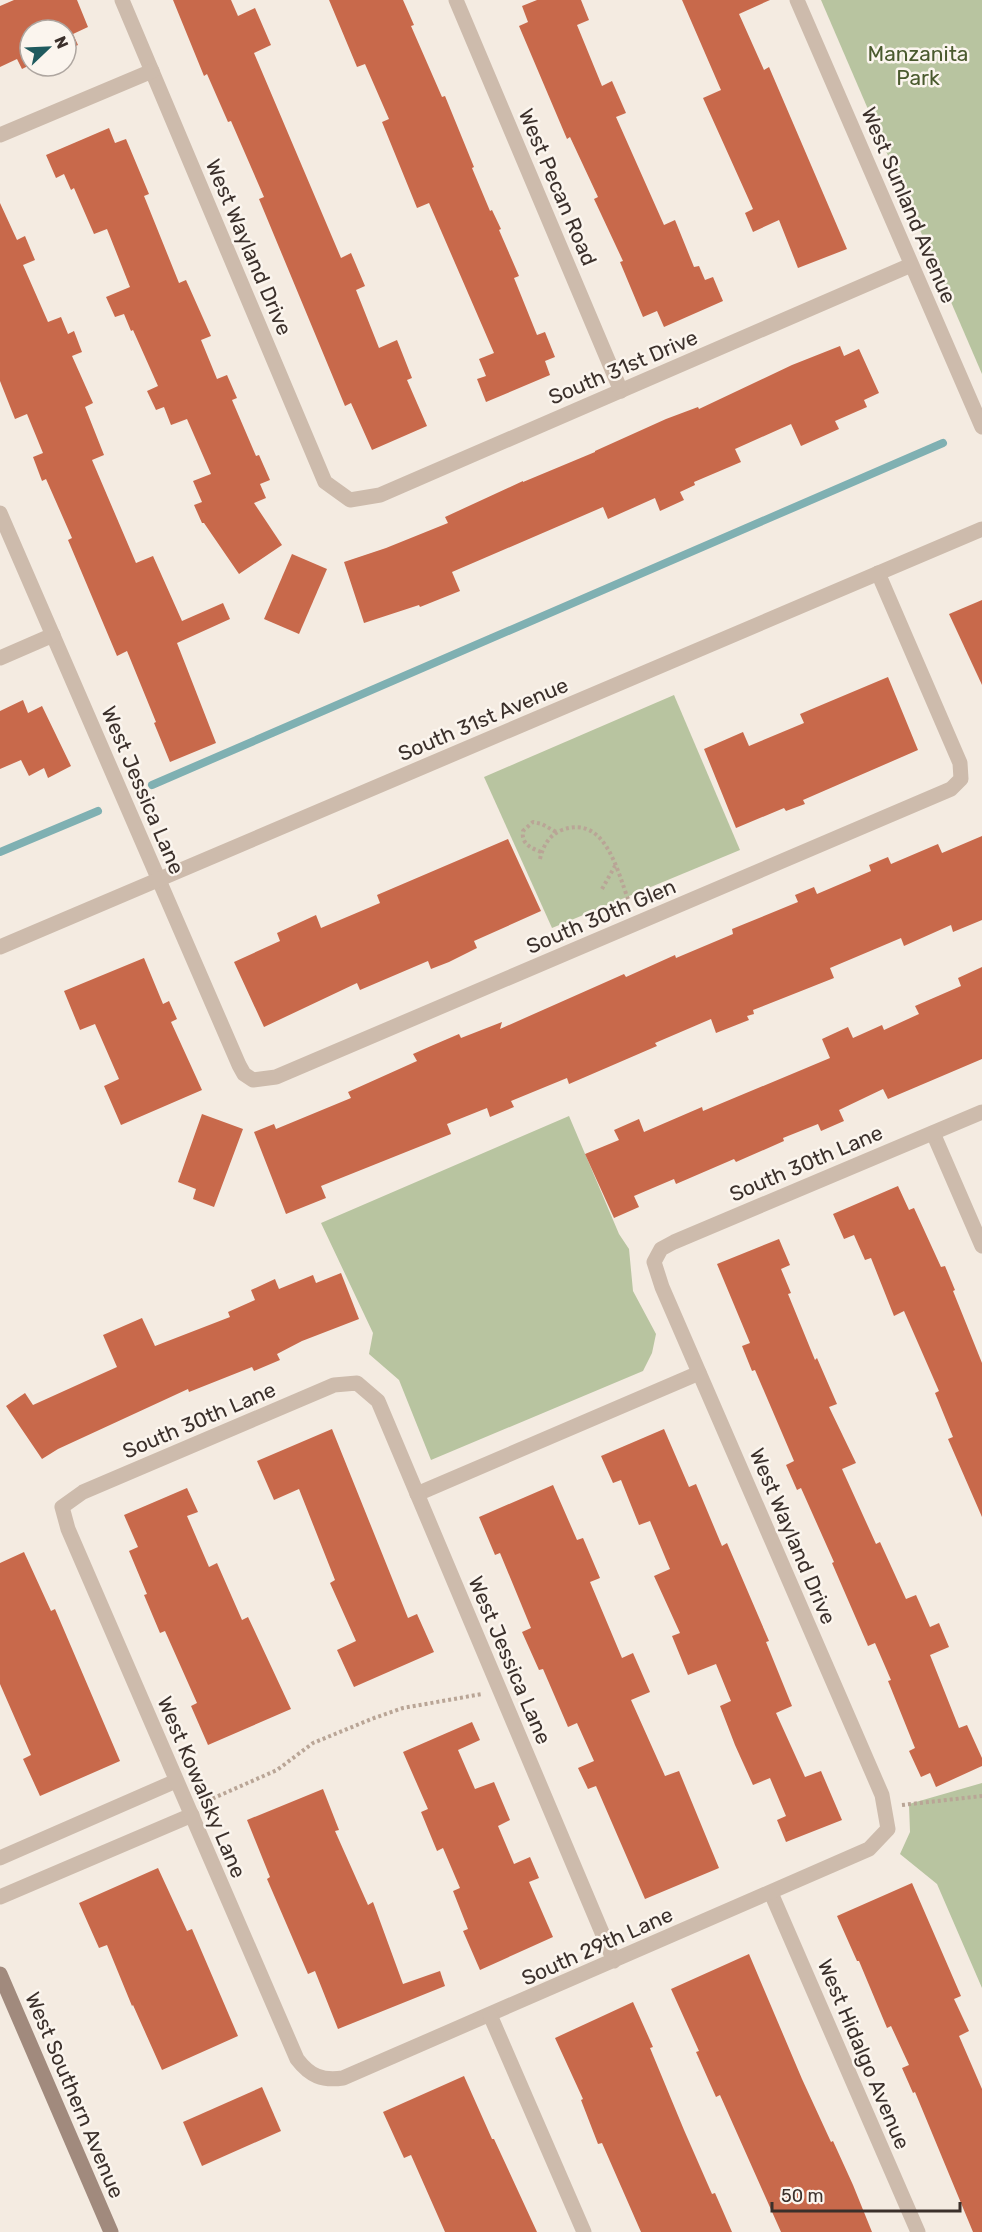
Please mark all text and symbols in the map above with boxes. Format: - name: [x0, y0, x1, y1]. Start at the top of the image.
- north arrow: [18, 18, 78, 78]
- text: N: [50, 33, 72, 51]
- park label: Manzanita Park: [868, 41, 968, 90]
- street label: West Sunland Avenue: [856, 103, 962, 307]
- street label: West Pecan Road: [514, 105, 602, 269]
- street label: West Wayland Drive: [201, 155, 297, 339]
- street label: South 31st Drive: [545, 324, 701, 410]
- street label: South 31st Avenue: [394, 672, 572, 766]
- street label: West Jessica Lane: [96, 702, 190, 878]
- street label: South 30th Glen: [523, 873, 679, 959]
- street label: South 30th Lane: [726, 1119, 886, 1207]
- street label: South 30th Lane: [119, 1376, 279, 1464]
- street label: West Wayland Drive: [745, 1444, 841, 1628]
- street label: West Jessica Lane: [463, 1572, 557, 1748]
- street label: West Kowalsky Lane: [152, 1692, 252, 1882]
- street label: South 29th Lane: [518, 1901, 676, 1991]
- street label: West Hidalgo Avenue: [813, 1955, 915, 2153]
- street label: West Southern Avenue: [20, 1988, 130, 2202]
- scale bar: [772, 2175, 960, 2213]
- text: 50 m: [781, 2185, 824, 2207]

